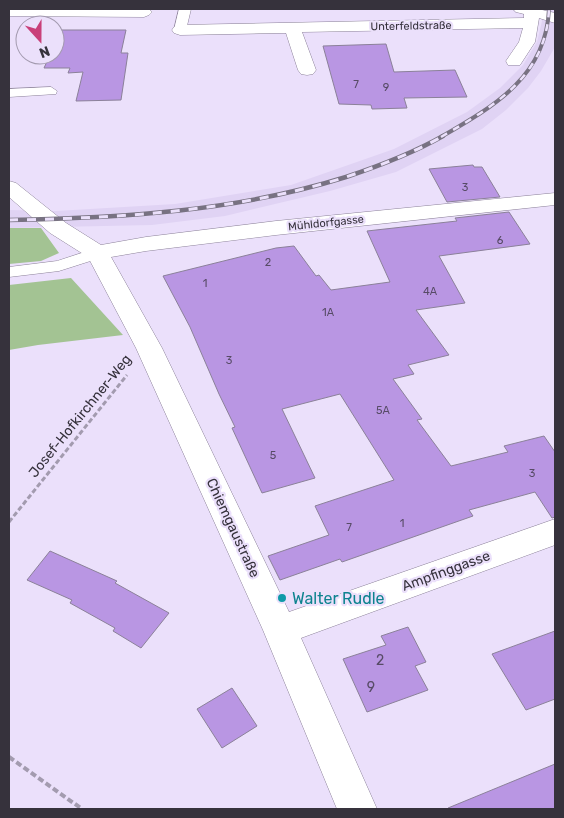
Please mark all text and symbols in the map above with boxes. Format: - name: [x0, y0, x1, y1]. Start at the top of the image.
- north arrow: [15, 15, 65, 65]
- street label: Unterfeldstraße: [370, 19, 452, 33]
- text: N: [37, 42, 52, 61]
- house number: 7: [353, 78, 359, 91]
- house number: 9: [383, 81, 389, 94]
- house number: 3: [462, 181, 469, 194]
- street label: Mühldorfgasse: [288, 213, 364, 233]
- house number: 6: [497, 234, 504, 247]
- house number: 2: [265, 256, 271, 269]
- house number: 1: [203, 277, 207, 290]
- house number: 4A: [423, 285, 438, 298]
- house number: 1A: [322, 306, 335, 319]
- street label: Josef-Hofkirchner-Weg: [25, 351, 135, 481]
- house number: 3: [226, 354, 233, 367]
- house number: 5A: [376, 404, 391, 417]
- house number: 5: [270, 449, 277, 462]
- house number: 3: [529, 467, 536, 480]
- street label: Chiemgaustraße: [203, 476, 264, 581]
- house number: 1: [400, 517, 404, 530]
- house number: 7: [346, 521, 352, 534]
- street label: Ampfinggasse: [399, 547, 493, 595]
- place label: Walter Rudle: [292, 589, 385, 608]
- marker: Walter Rudle: [276, 592, 288, 604]
- house number: 2: [376, 652, 384, 669]
- house number: 9: [367, 679, 375, 696]

